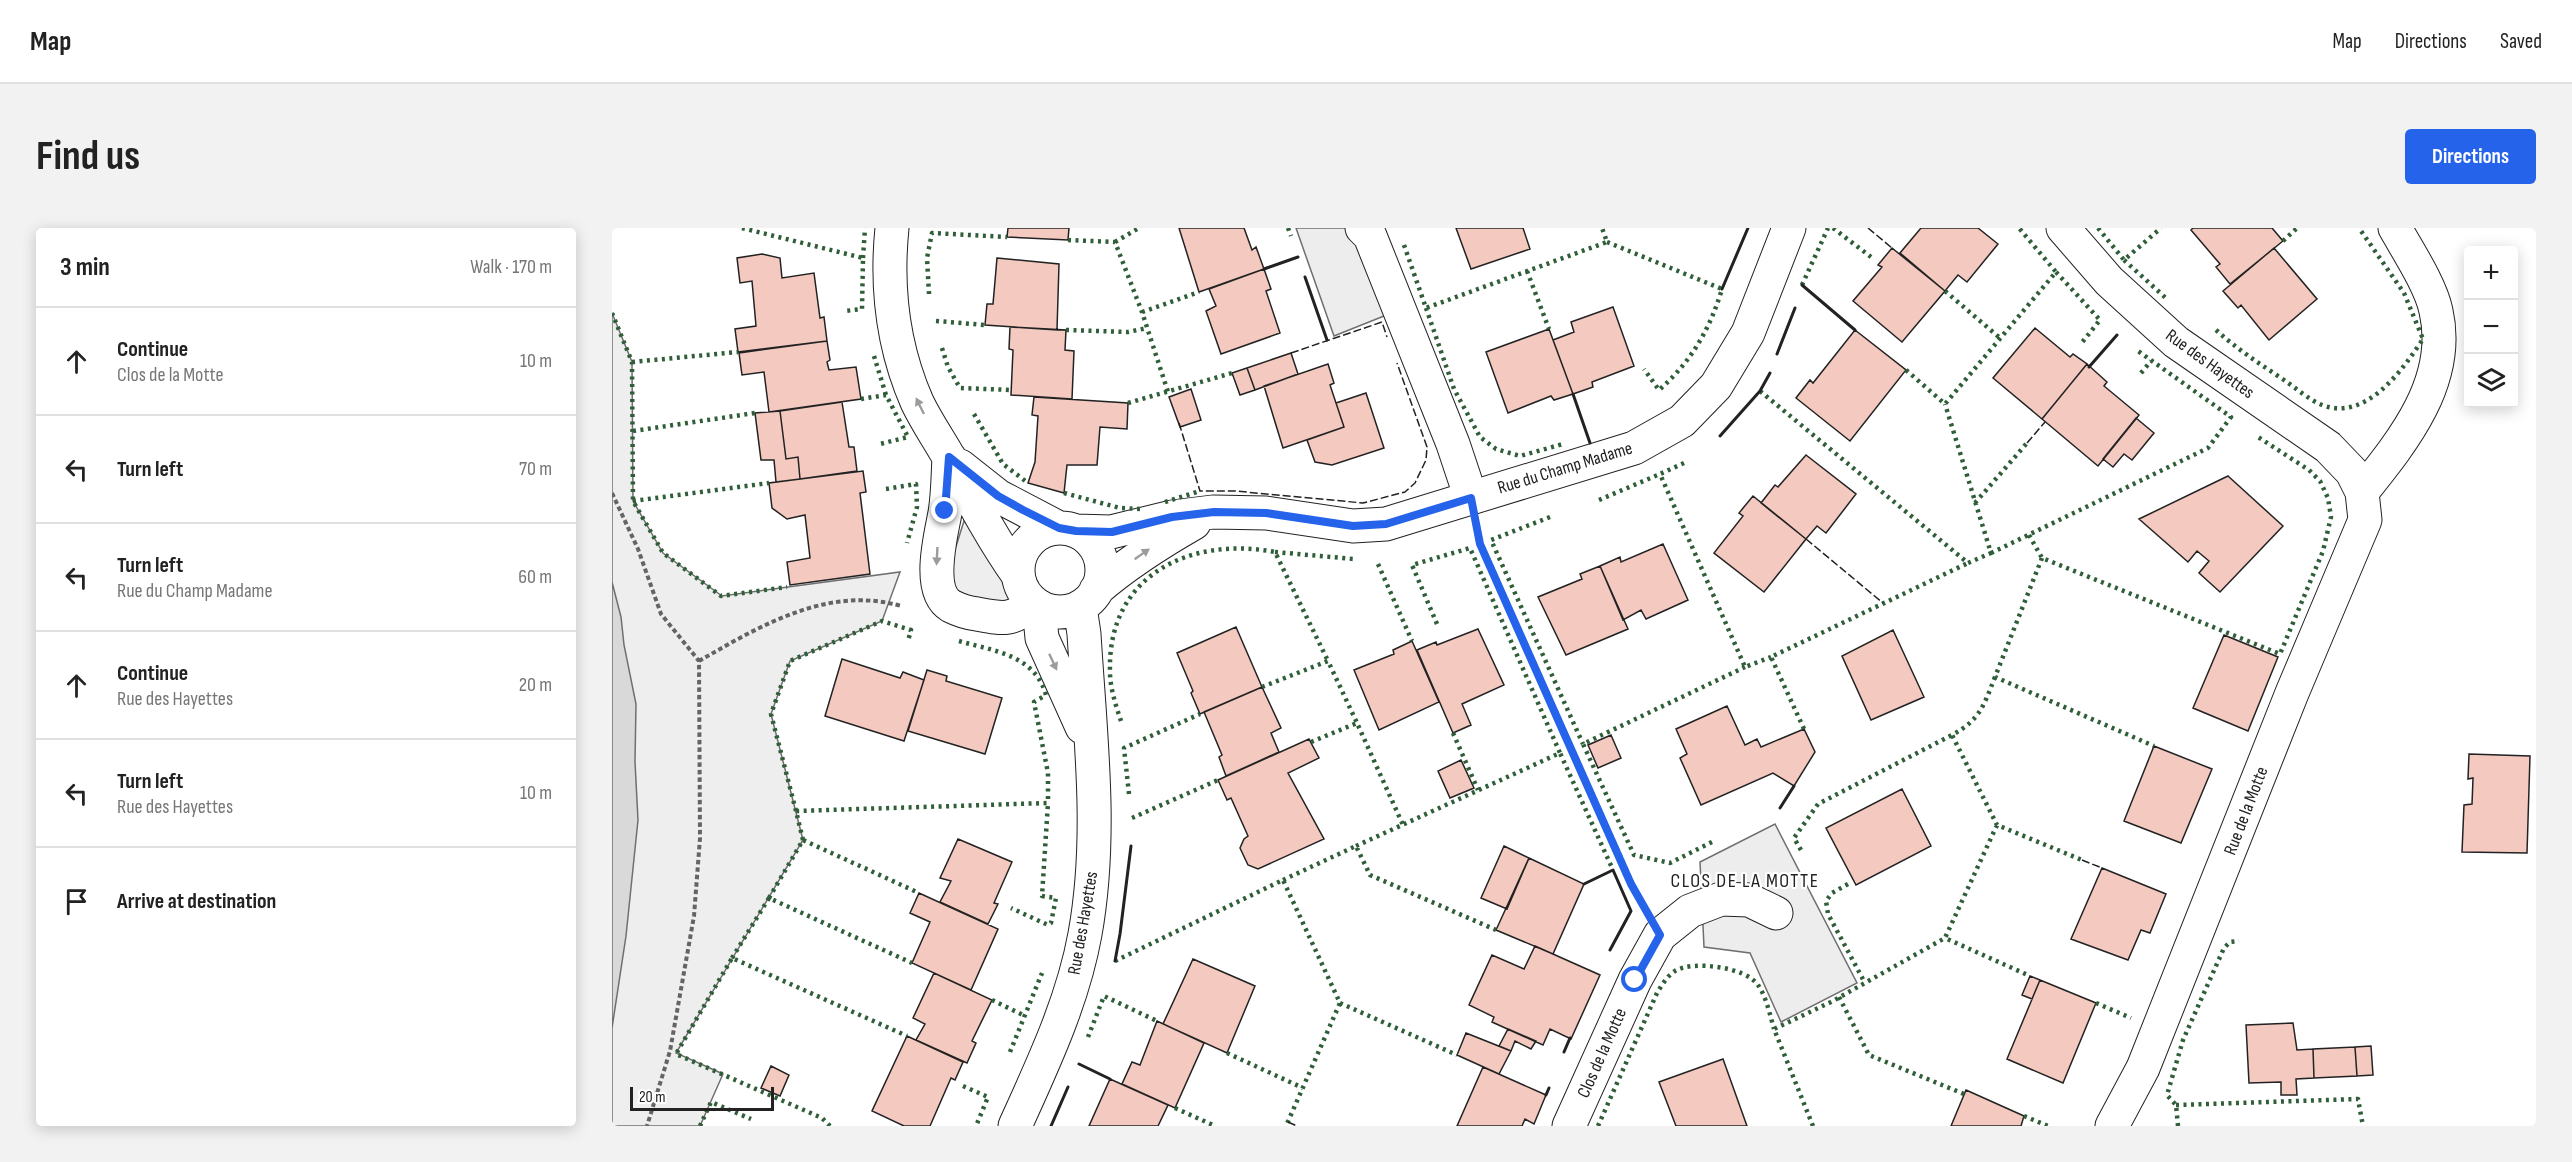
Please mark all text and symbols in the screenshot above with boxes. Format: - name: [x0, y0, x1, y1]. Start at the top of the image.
- text: Map: [30, 25, 71, 58]
- text: Map: [2332, 29, 2362, 54]
- text: Directions: [2395, 29, 2467, 54]
- text: Saved: [2500, 29, 2542, 54]
- button: Directions: [2405, 129, 2536, 184]
- text: Find us: [36, 131, 140, 182]
- map controls: [2464, 246, 2518, 408]
- button: +: [2464, 246, 2518, 300]
- text: 3 min: [60, 252, 110, 283]
- text: Walk · 170 m: [470, 255, 552, 279]
- button: −: [2464, 300, 2518, 354]
- street label: Rue des Hayettes: [2162, 325, 2258, 403]
- text: Continue: [117, 336, 188, 363]
- icon: ahead: [60, 345, 93, 378]
- text: 10 m: [520, 349, 552, 373]
- button: layers: [2464, 354, 2518, 408]
- text: Clos de la Motte: [117, 363, 223, 387]
- one-way arrow: [915, 398, 924, 415]
- street label: Rue du Champ Madame: [1495, 438, 1635, 498]
- icon: left: [60, 453, 93, 486]
- text: Turn left: [117, 456, 183, 483]
- text: 70 m: [519, 457, 552, 481]
- route end: [931, 497, 957, 523]
- one-way arrow: [933, 547, 942, 566]
- one-way arrow: [1134, 548, 1150, 560]
- text: Turn left: [117, 552, 183, 579]
- icon: left: [60, 561, 93, 594]
- text: 60 m: [518, 565, 552, 589]
- text: Rue du Champ Madame: [117, 579, 272, 603]
- one-way arrow: [1049, 654, 1058, 671]
- text: Continue: [117, 660, 188, 687]
- icon: ahead: [60, 669, 93, 702]
- text: 20 m: [519, 673, 552, 697]
- text: Rue des Hayettes: [117, 687, 233, 711]
- street label: Rue de la Motte: [2220, 764, 2272, 858]
- text: Turn left: [117, 768, 183, 795]
- icon: left: [60, 777, 93, 810]
- text: 10 m: [520, 781, 552, 805]
- text: Rue des Hayettes: [117, 795, 233, 819]
- district label: CLOS DE LA MOTTE: [1671, 869, 1819, 893]
- street label: Rue des Hayettes: [1064, 870, 1102, 976]
- icon: arrive: [60, 885, 93, 918]
- text: Arrive at destination: [117, 888, 276, 915]
- route start: [1621, 966, 1647, 992]
- street label: Clos de la Motte: [1573, 1005, 1631, 1101]
- scale bar: [630, 1084, 774, 1112]
- text: 20 m: [639, 1088, 666, 1107]

